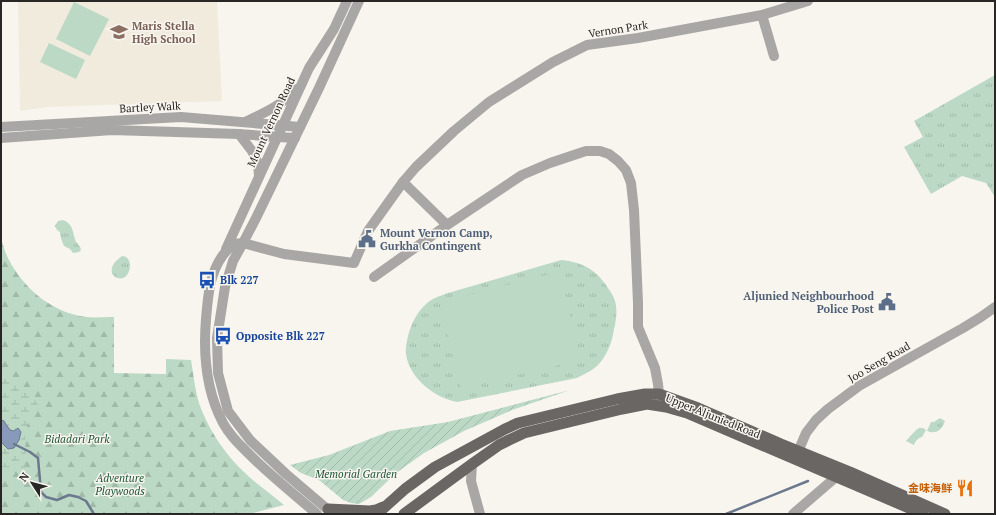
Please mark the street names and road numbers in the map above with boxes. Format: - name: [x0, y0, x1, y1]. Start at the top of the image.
- street label: Vernon Park: [587, 17, 649, 41]
- street label: Mount Vernon Road: [244, 75, 298, 169]
- street label: Bartley Walk: [119, 98, 181, 116]
- street label: Joo Seng Road: [845, 339, 913, 385]
- street label: Upper Aljunied Road: [664, 391, 762, 441]

